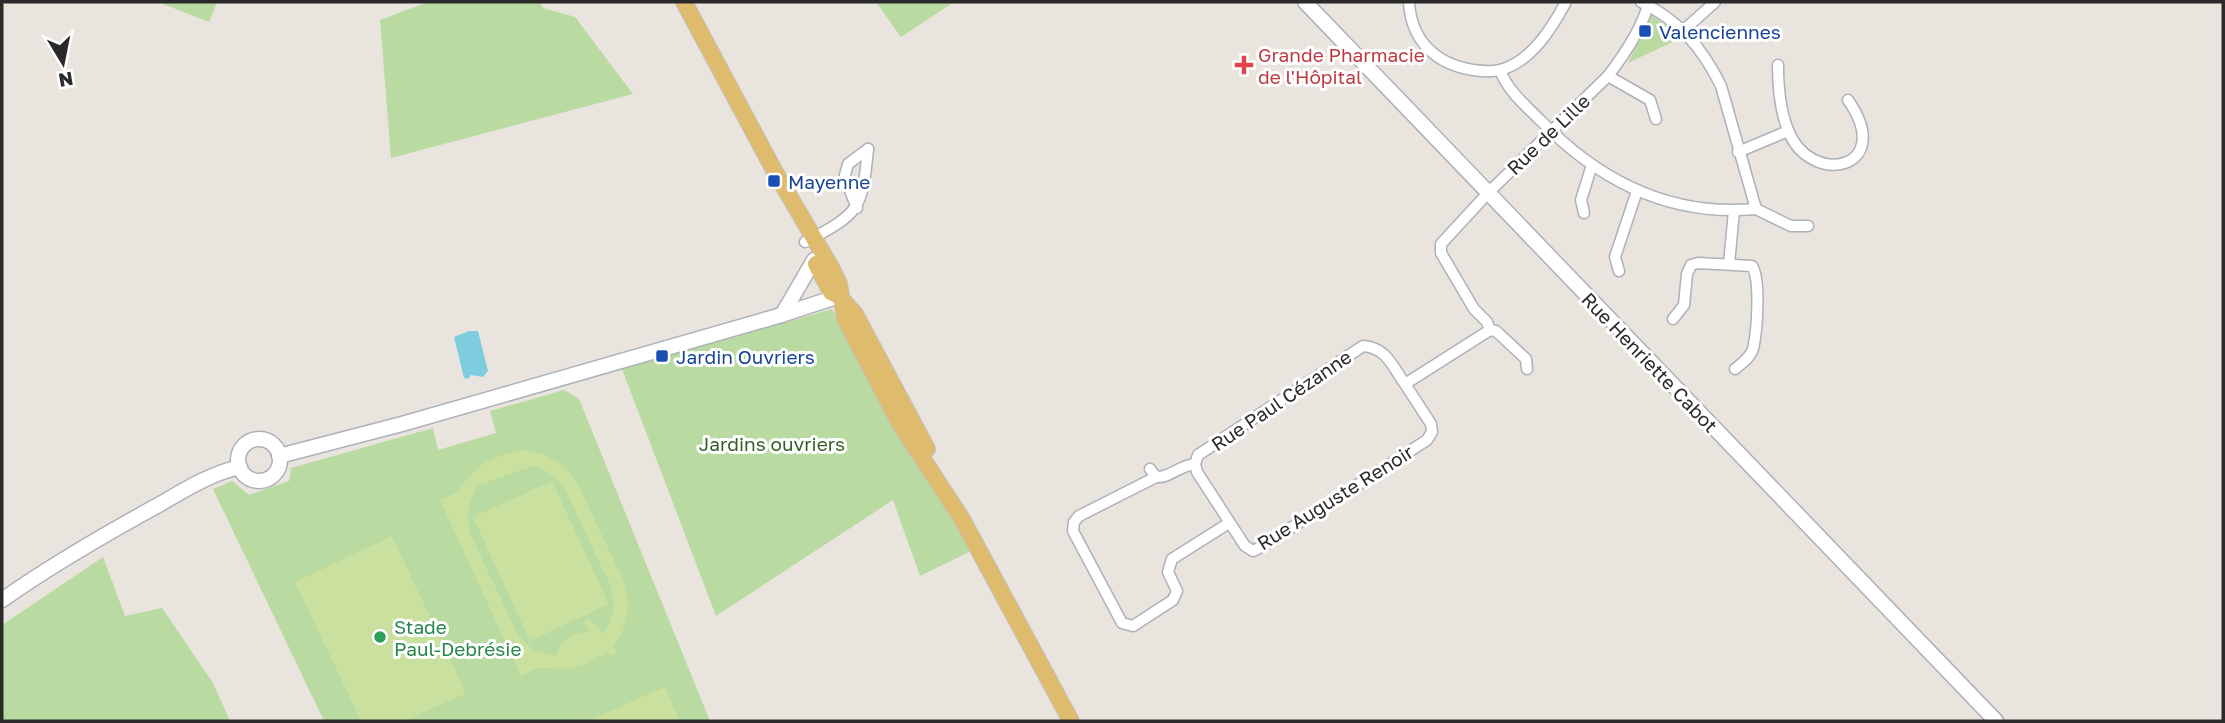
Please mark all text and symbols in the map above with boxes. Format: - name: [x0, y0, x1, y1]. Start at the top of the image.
- place label: Valenciennes: [1659, 20, 1781, 43]
- marker: Valenciennes: [1637, 23, 1653, 39]
- north arrow: [28, 28, 98, 98]
- place label: Grande Pharmacie de l'Hôpital: [1258, 43, 1425, 88]
- marker: Grande Pharmacie de l'Hôpital: [1236, 57, 1252, 73]
- text: N: [57, 68, 75, 93]
- street label: Rue de Lille: [1502, 89, 1594, 179]
- place label: Mayenne: [788, 170, 870, 193]
- marker: Mayenne: [766, 173, 782, 189]
- street label: Rue Henriette Cabot: [1577, 287, 1723, 437]
- place label: Jardin Ouvriers: [676, 345, 815, 368]
- street label: Rue Paul Cézanne: [1207, 345, 1355, 455]
- marker: Jardin Ouvriers: [654, 348, 670, 364]
- park label: Jardins ouvriers: [699, 432, 845, 455]
- street label: Rue Auguste Renoir: [1253, 439, 1418, 554]
- place label: Stade Paul-Debrésie: [394, 615, 521, 660]
- marker: Stade Paul-Debrésie: [372, 629, 388, 645]

